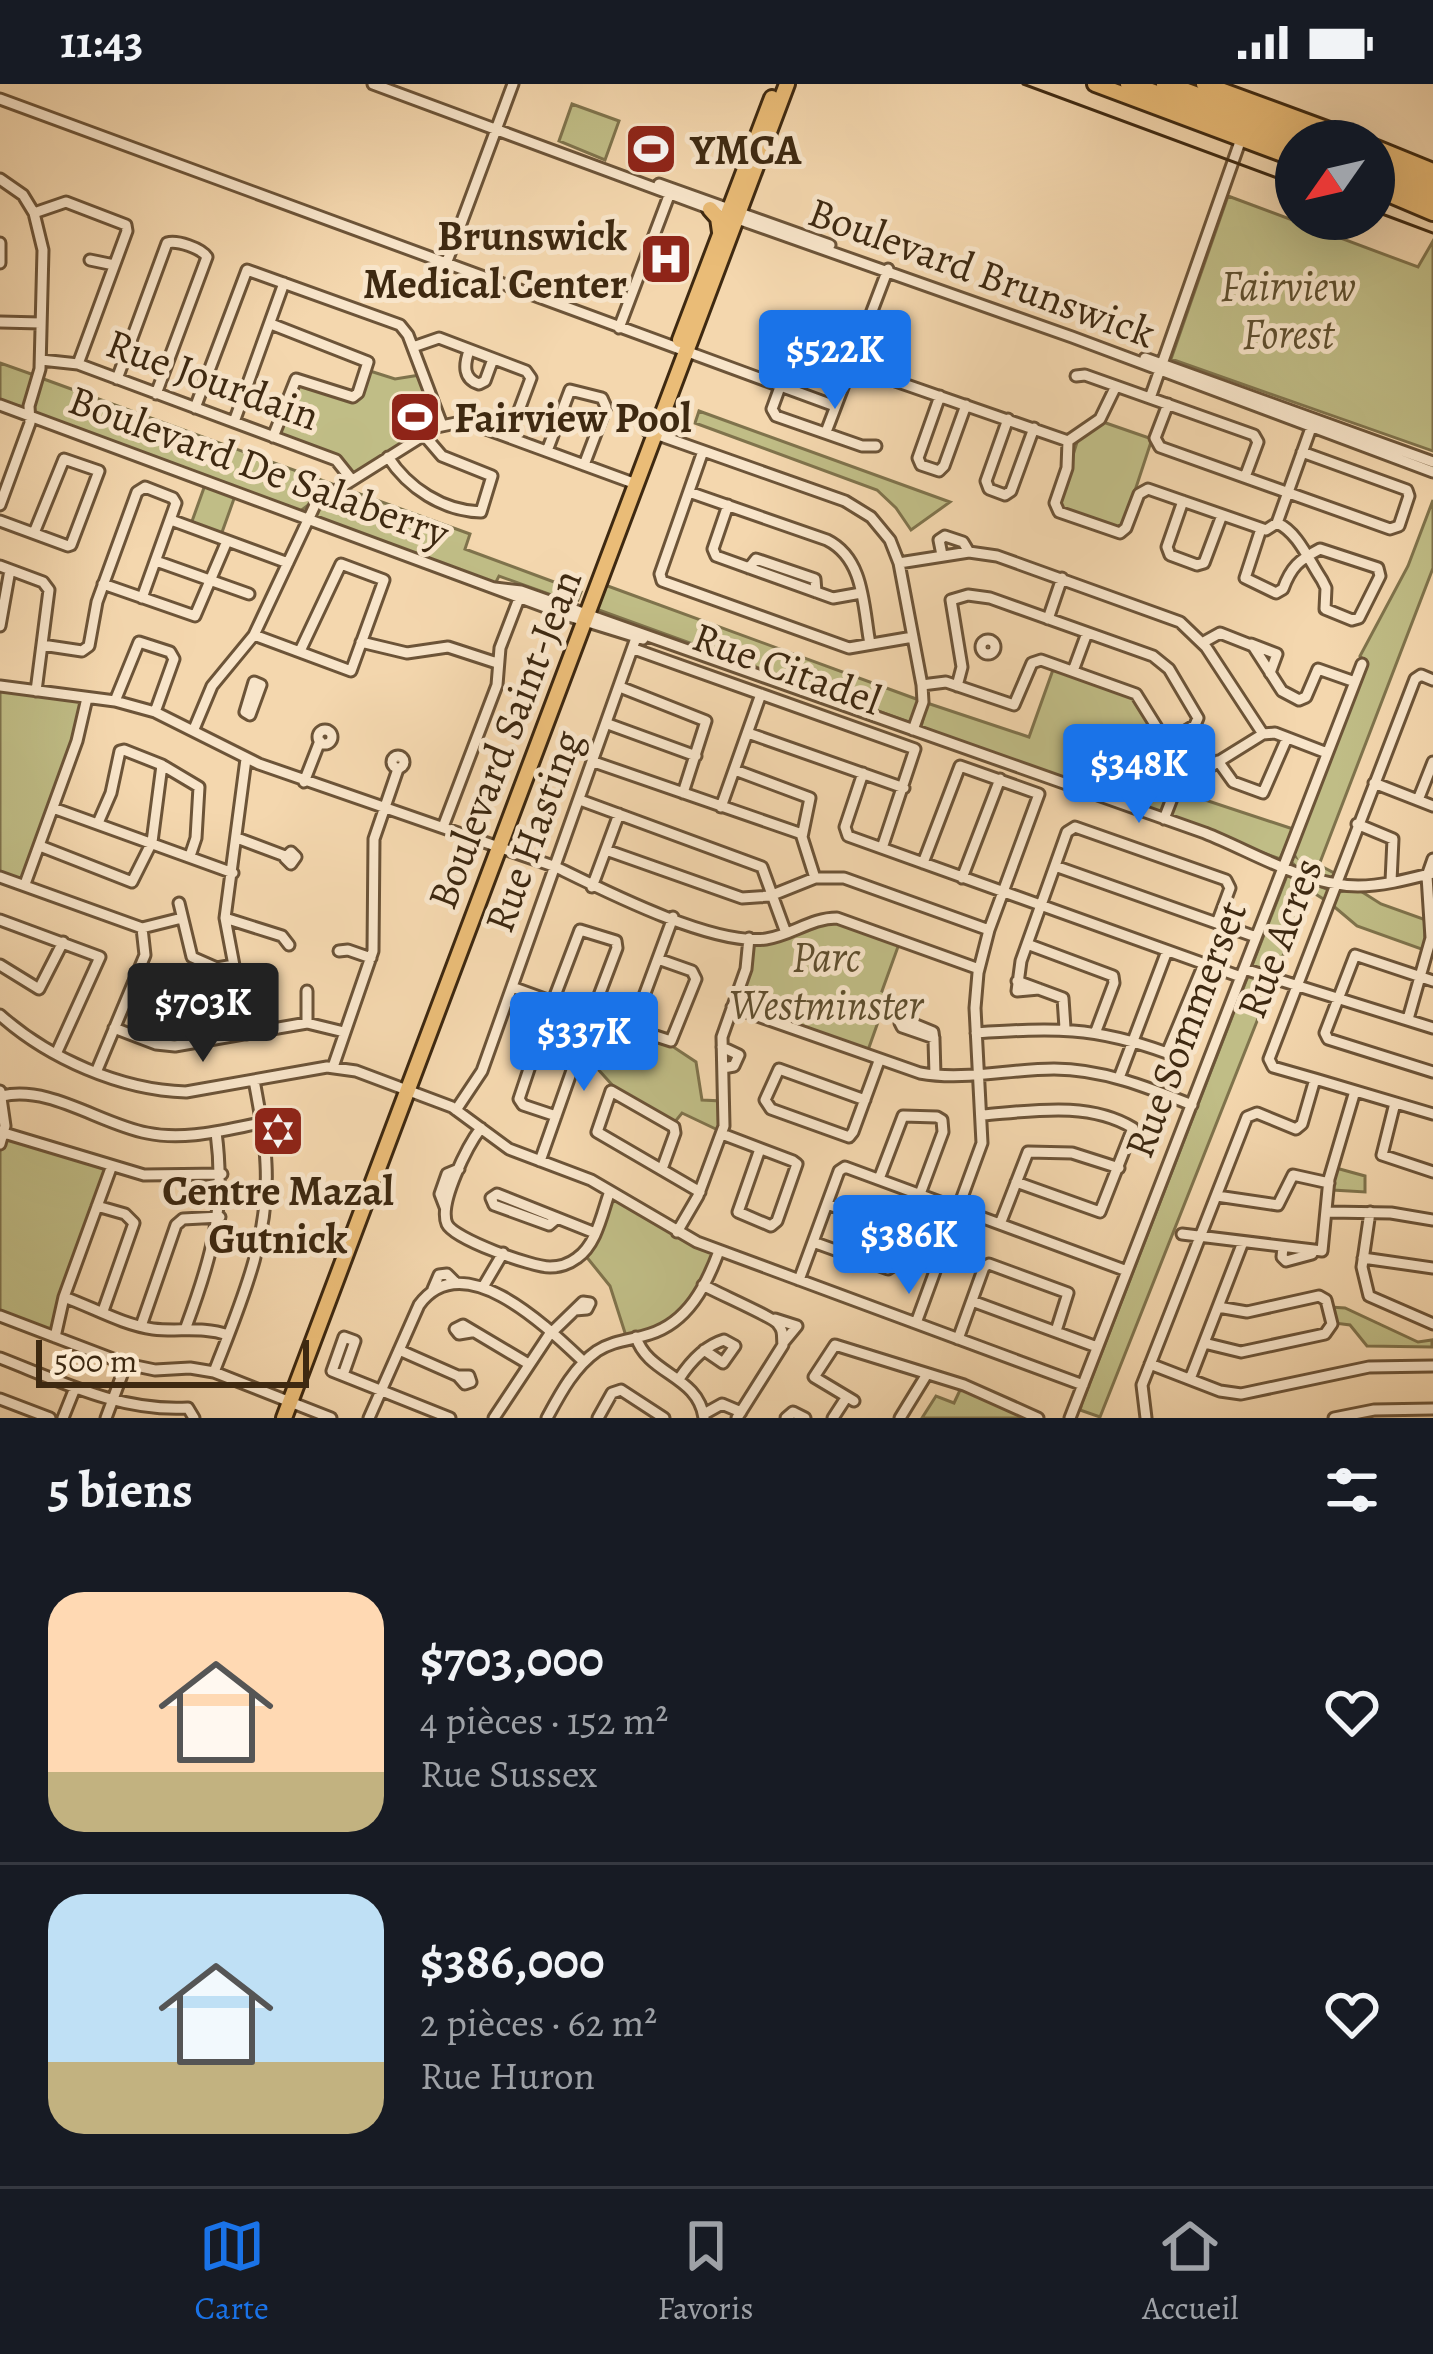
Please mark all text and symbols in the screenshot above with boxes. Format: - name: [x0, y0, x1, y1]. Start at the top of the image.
- text: 11:43: [60, 11, 143, 73]
- north arrow: [1275, 120, 1395, 240]
- map controls: [1275, 120, 1395, 240]
- sports icon: YMCA: [623, 121, 679, 177]
- place label: YMCA: [689, 121, 802, 178]
- street label: Boulevard Brunswick: [801, 183, 1163, 361]
- place label: Brunswick Medical Center: [363, 207, 627, 312]
- hospital icon: Brunswick Medical Center: [638, 231, 694, 287]
- park label: Fairview Forest: [1220, 257, 1356, 362]
- pin: $522K: [751, 310, 919, 412]
- street label: Rue Jourdain: [99, 314, 327, 444]
- text: $522K: [786, 322, 884, 375]
- street label: Boulevard De Salaberry: [61, 371, 458, 562]
- sports icon: Fairview Pool: [387, 389, 443, 445]
- place label: Fairview Pool: [454, 389, 692, 446]
- street label: Boulevard Saint-Jean: [413, 561, 595, 917]
- street label: Rue Citadel: [685, 608, 889, 728]
- street label: Rue Hasting: [470, 722, 596, 940]
- pin: $348K: [1055, 724, 1223, 826]
- text: $348K: [1090, 736, 1188, 789]
- street label: Rue Acres: [1222, 850, 1336, 1026]
- street label: Rue Sommerset: [1110, 892, 1260, 1166]
- park label: Parc Westminster: [729, 928, 924, 1033]
- pin: $703K: [119, 963, 287, 1065]
- text: $703K: [155, 975, 251, 1028]
- pin: $337K: [500, 992, 668, 1094]
- text: $337K: [537, 1004, 631, 1057]
- synagogue icon: Centre Mazal Gutnick: [250, 1103, 306, 1159]
- place label: Centre Mazal Gutnick: [162, 1162, 394, 1267]
- pin: $386K: [825, 1195, 993, 1297]
- text: $386K: [860, 1207, 958, 1260]
- scale bar: [36, 1334, 309, 1387]
- text: 500 m: [54, 1338, 137, 1383]
- text: 5 biens: [48, 1455, 193, 1525]
- icon: filters: [1319, 1457, 1385, 1523]
- text: $703,000: [420, 1624, 604, 1694]
- icon: home: [144, 1640, 288, 1784]
- icon: heart: [1319, 1679, 1385, 1745]
- text: 4 pièces · 152 m²: [420, 1694, 668, 1747]
- text: Rue Sussex: [420, 1747, 597, 1800]
- text: $386,000: [420, 1926, 605, 1996]
- icon: home: [144, 1942, 288, 2086]
- icon: heart: [1319, 1981, 1385, 2047]
- text: 2 pièces · 62 m²: [420, 1996, 657, 2049]
- text: Rue Huron: [420, 2049, 595, 2102]
- tab: Carte: [194, 2213, 269, 2330]
- tab: Favoris: [658, 2213, 754, 2330]
- tab: Accueil: [1142, 2213, 1239, 2330]

